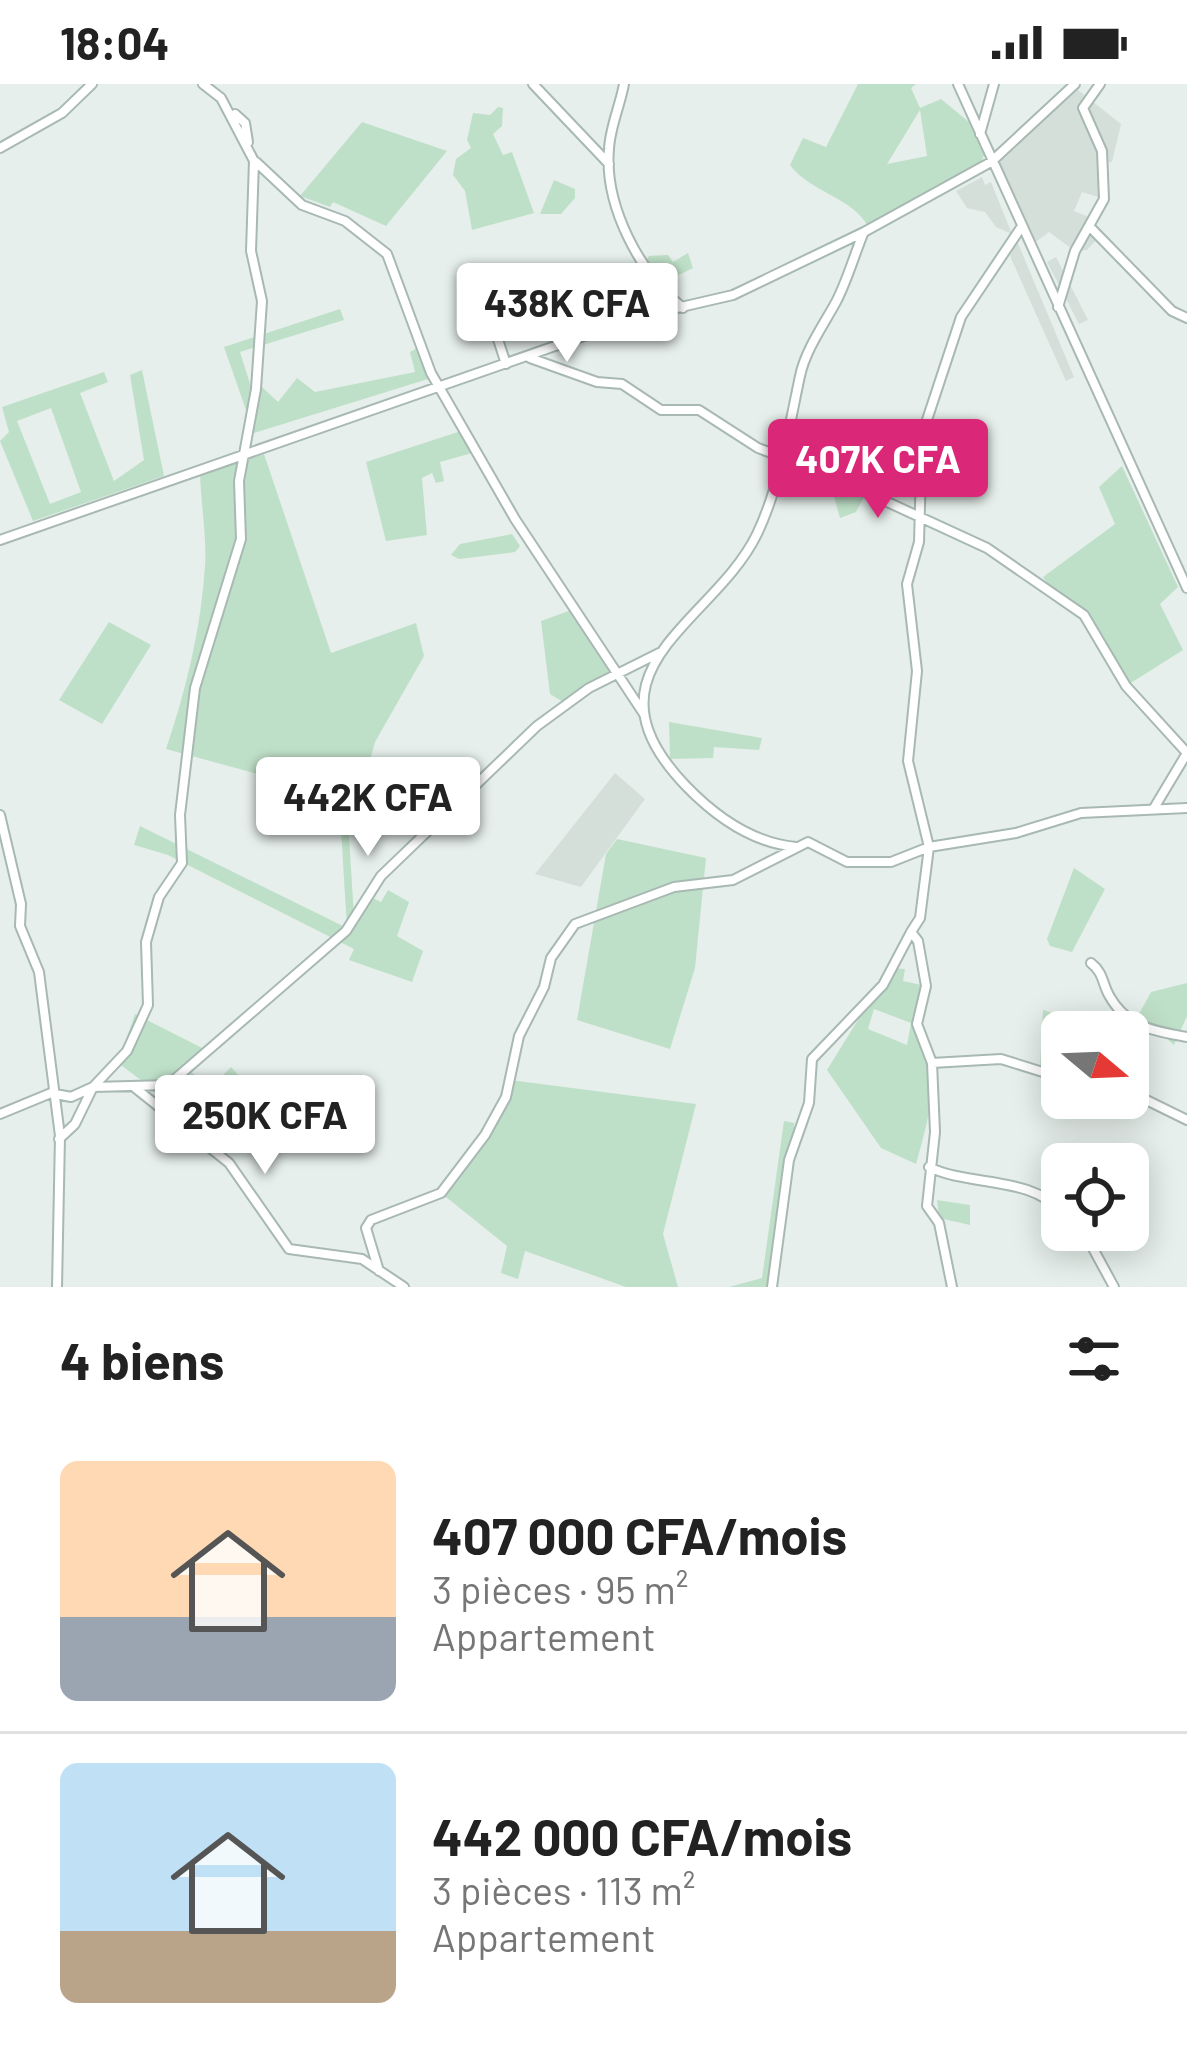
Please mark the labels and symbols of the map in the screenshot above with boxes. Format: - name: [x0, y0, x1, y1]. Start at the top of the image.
- pin: 438K CFA: [443, 263, 691, 365]
- pin: 407K CFA: [754, 419, 1002, 521]
- pin: 442K CFA: [244, 757, 492, 859]
- north arrow: [1041, 1011, 1149, 1119]
- pin: 250K CFA: [141, 1075, 389, 1177]

